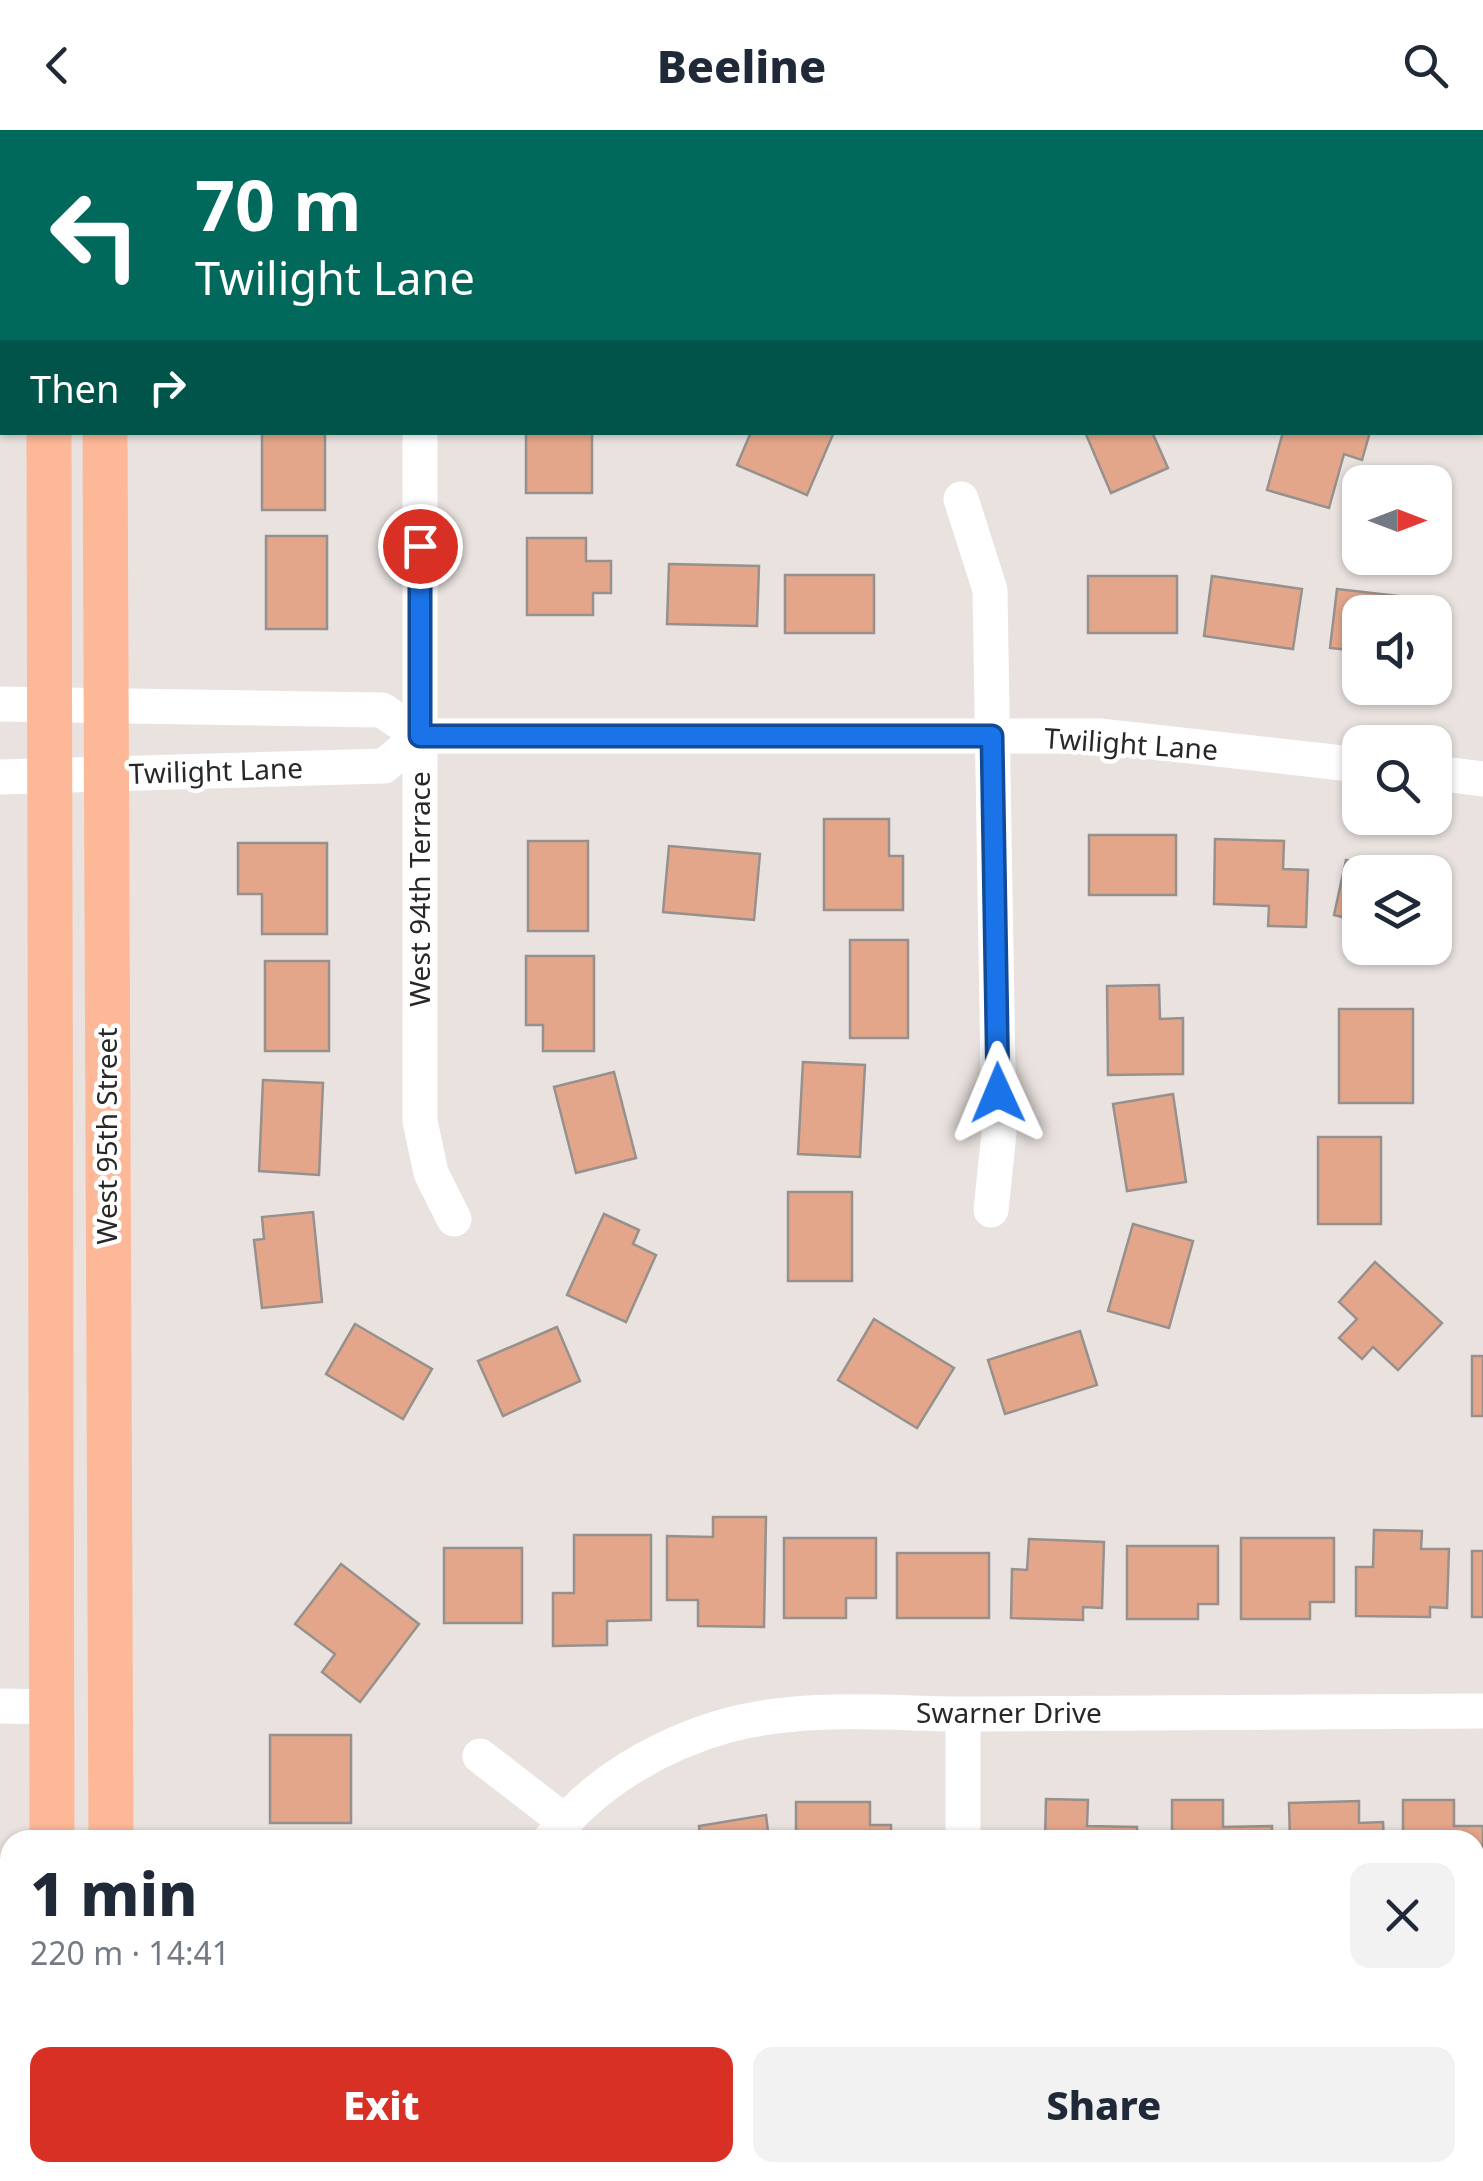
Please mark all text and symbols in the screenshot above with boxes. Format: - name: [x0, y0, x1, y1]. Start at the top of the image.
- text: Beeline: [657, 35, 826, 96]
- icon: back: [30, 38, 85, 93]
- icon: search: [1398, 38, 1453, 93]
- text: 70 m: [195, 156, 362, 252]
- icon: left: [30, 170, 160, 300]
- text: Twilight Lane: [195, 247, 475, 308]
- icon: right: [140, 360, 195, 415]
- text: Then: [30, 362, 120, 414]
- north arrow: [1342, 465, 1452, 575]
- map controls: [1342, 465, 1452, 965]
- pin: [378, 504, 463, 589]
- icon: arrive: [393, 519, 448, 574]
- button: sound: [1342, 595, 1452, 705]
- street label: Twilight Lane: [1043, 718, 1219, 768]
- button: search: [1342, 725, 1452, 835]
- street label: Twilight Lane: [128, 748, 304, 792]
- street label: West 94th Terrace: [400, 771, 438, 1007]
- button: layers: [1342, 855, 1452, 965]
- street label: West 95th Street: [87, 1028, 125, 1244]
- position arrow: [946, 1041, 1050, 1145]
- street label: Swarner Drive: [916, 1693, 1102, 1731]
- text: 1 min: [30, 1852, 198, 1934]
- button: close: [1350, 1863, 1455, 1968]
- text: 220 m · 14:41: [30, 1931, 230, 1974]
- button: Exit: [30, 2047, 733, 2162]
- button: Share: [753, 2047, 1455, 2162]

